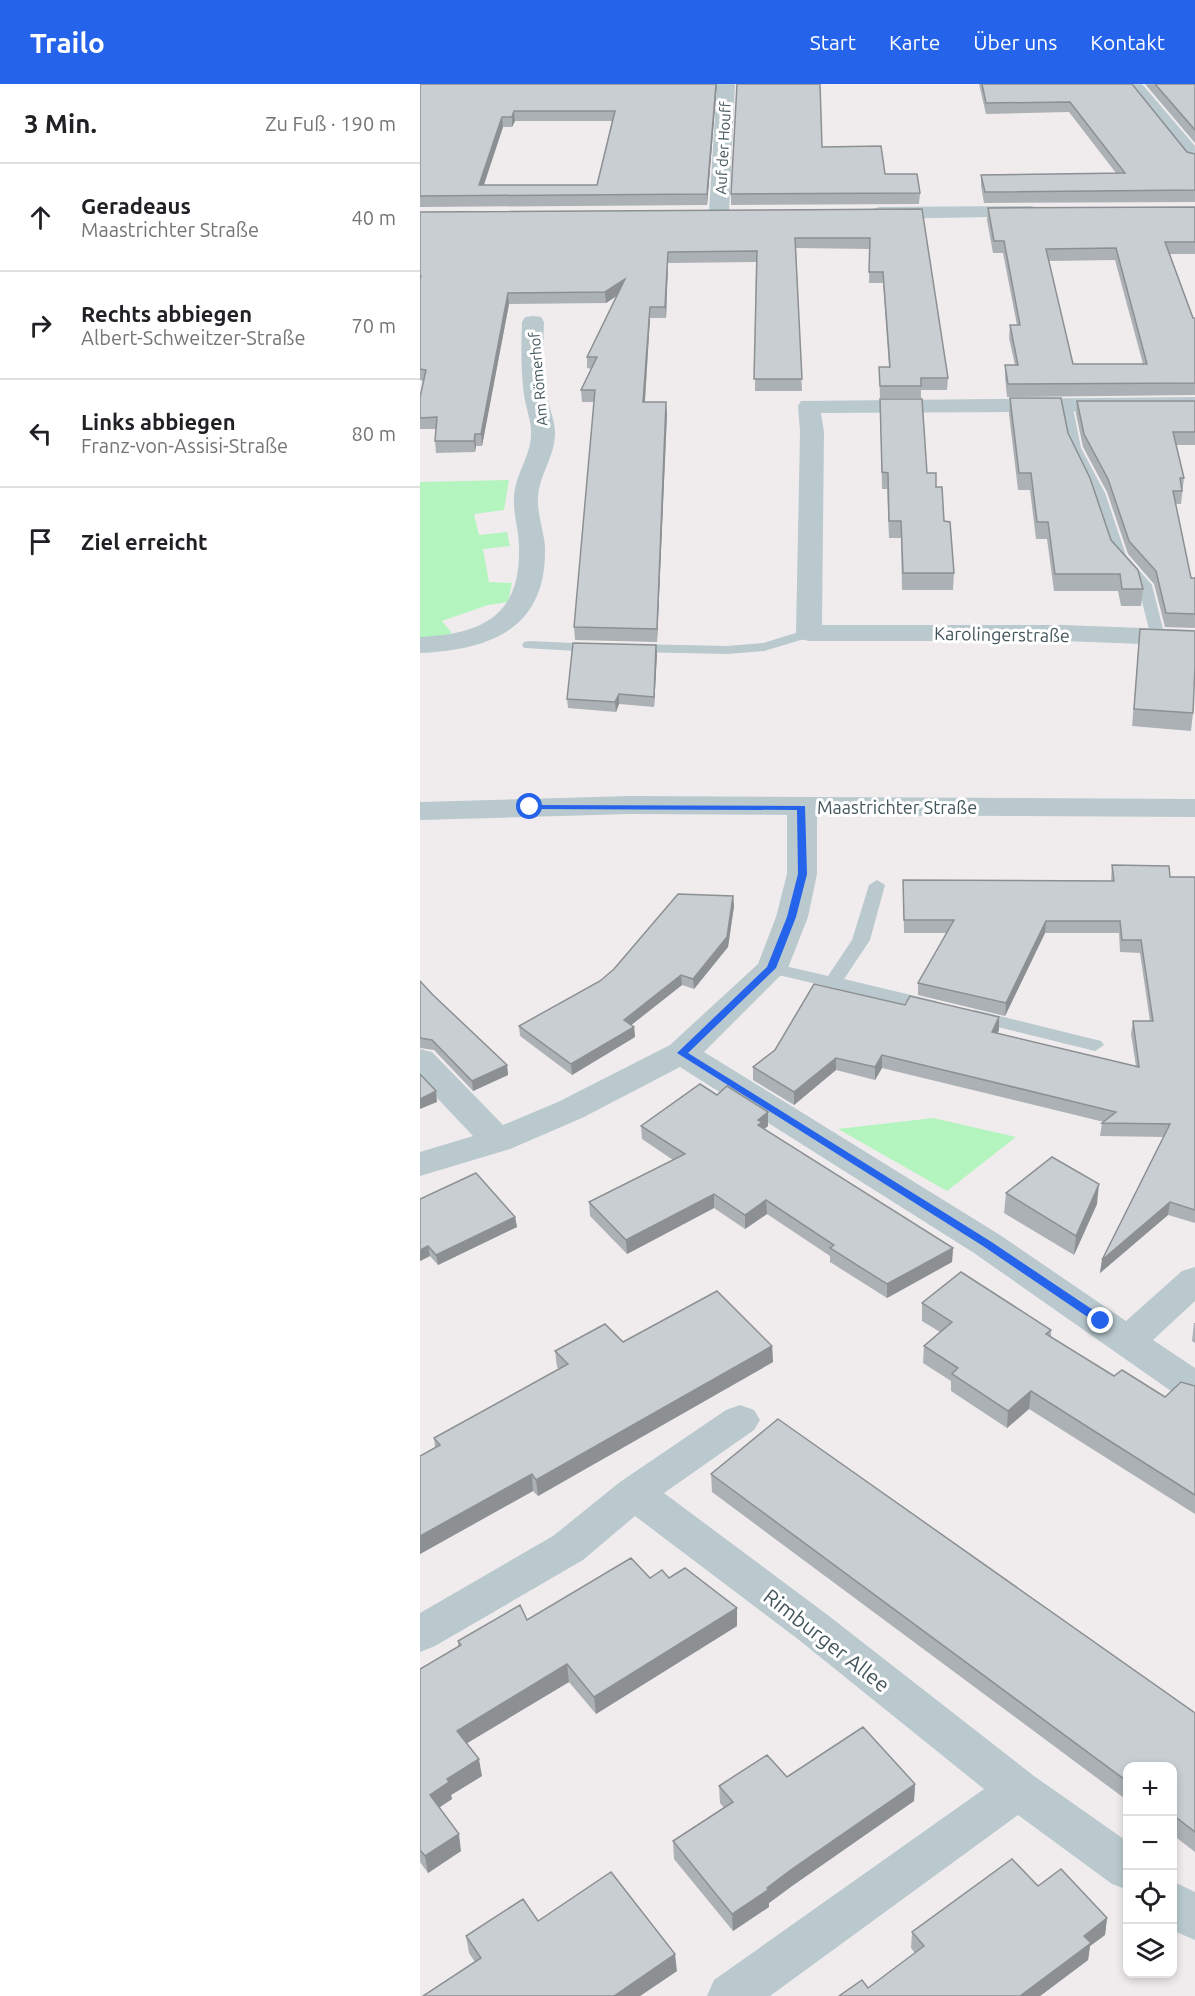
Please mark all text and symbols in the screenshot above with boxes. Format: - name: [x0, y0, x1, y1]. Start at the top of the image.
- text: Trailo: [30, 27, 105, 58]
- text: Start: [810, 30, 856, 54]
- text: Karte: [889, 30, 940, 54]
- text: Über uns: [973, 30, 1057, 54]
- text: Kontakt: [1090, 30, 1165, 54]
- street label: Auf der Houff: [712, 101, 734, 195]
- text: 3 Min.: [24, 109, 97, 138]
- text: Zu Fuß · 190 m: [265, 112, 396, 135]
- text: Geradeaus: [81, 193, 191, 218]
- icon: ahead: [24, 201, 57, 234]
- text: 40 m: [352, 206, 396, 229]
- text: Maastrichter Straße: [81, 218, 259, 241]
- text: Rechts abbiegen: [81, 301, 252, 326]
- icon: right: [24, 309, 57, 342]
- text: 70 m: [352, 314, 396, 337]
- text: Albert-Schweitzer-Straße: [81, 326, 305, 349]
- street label: Am Römerhof: [525, 331, 551, 427]
- text: Links abbiegen: [81, 409, 236, 434]
- icon: left: [24, 417, 57, 450]
- text: 80 m: [352, 422, 396, 445]
- text: Franz-von-Assisi-Straße: [81, 434, 288, 457]
- icon: arrive: [24, 525, 57, 558]
- text: Ziel erreicht: [81, 529, 208, 554]
- street label: Karolingerstraße: [934, 623, 1070, 645]
- route start: [516, 793, 542, 819]
- street label: Maastrichter Straße: [817, 797, 977, 817]
- route end: [1087, 1307, 1113, 1333]
- street label: Rimburger Allee: [759, 1583, 895, 1697]
- map controls: [1123, 1762, 1177, 1978]
- button: +: [1123, 1762, 1177, 1816]
- button: −: [1123, 1816, 1177, 1870]
- button: locate: [1123, 1870, 1177, 1924]
- button: layers: [1123, 1924, 1177, 1978]

